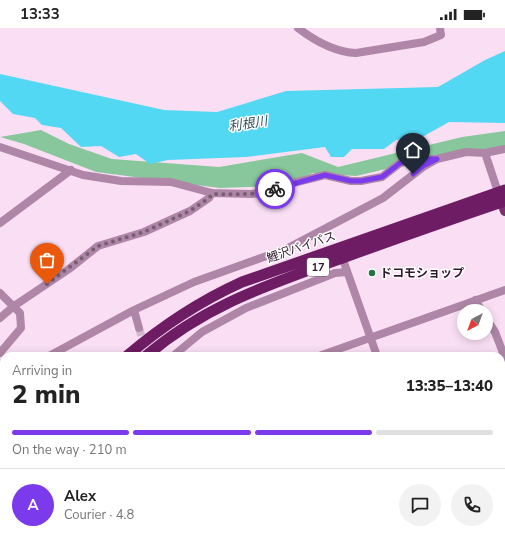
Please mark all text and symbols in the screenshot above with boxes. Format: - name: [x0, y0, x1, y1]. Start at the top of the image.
- text: 13:33: [20, 4, 60, 24]
- water label: 利根川: [227, 112, 271, 136]
- pin: [396, 133, 430, 174]
- icon: home: [402, 139, 424, 161]
- courier: [255, 169, 295, 209]
- icon: bike: [264, 178, 286, 200]
- street label: 鯉沢バイパス: [264, 228, 338, 266]
- pin: [30, 243, 64, 284]
- icon: bag: [36, 249, 58, 271]
- road number: 17: [307, 258, 329, 276]
- place label: ドコモショップ: [380, 265, 464, 281]
- marker: ドコモショップ: [367, 268, 377, 278]
- north arrow: [457, 304, 493, 340]
- map controls: [457, 304, 493, 340]
- text: Arriving in: [12, 362, 72, 380]
- text: 13:35–13:40: [406, 376, 493, 396]
- text: 2 min: [12, 377, 80, 412]
- text: On the way · 210 m: [12, 441, 127, 459]
- button: chat: [399, 484, 441, 526]
- button: phone: [451, 484, 493, 526]
- text: Alex: [64, 486, 96, 506]
- text: A: [27, 495, 39, 515]
- text: Courier · 4.8: [64, 506, 134, 524]

